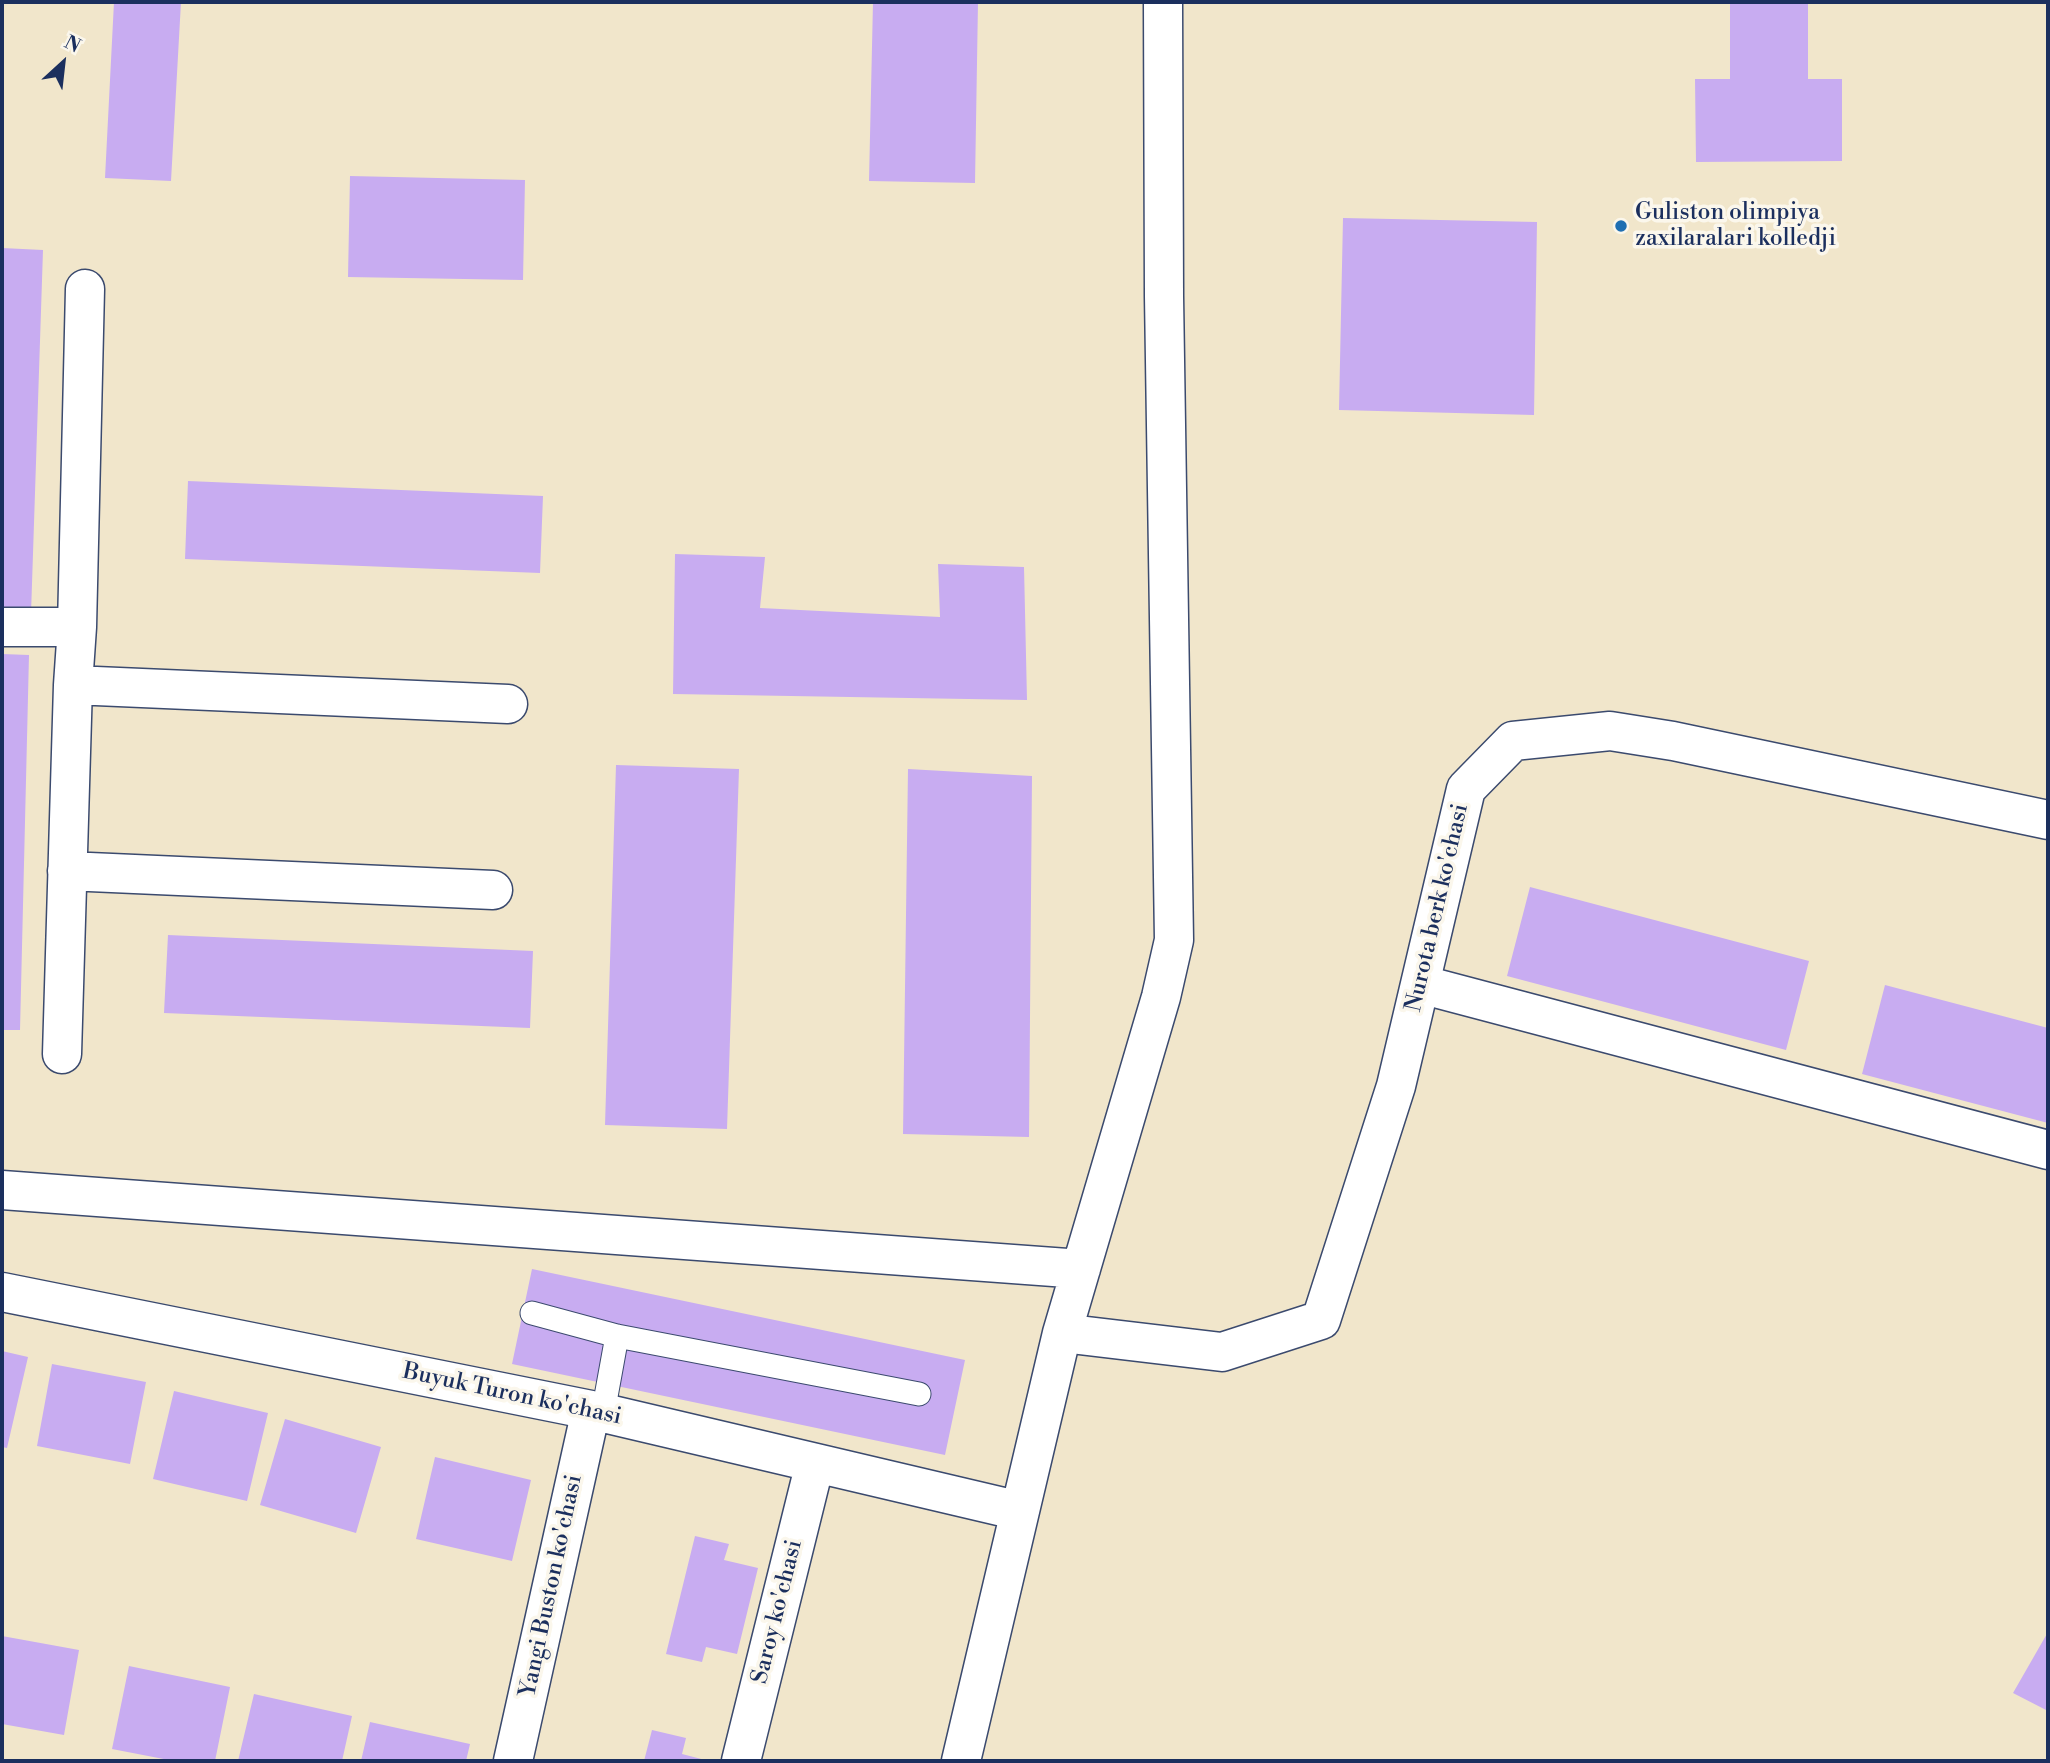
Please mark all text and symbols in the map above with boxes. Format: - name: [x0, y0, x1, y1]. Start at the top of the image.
- north arrow: [28, 28, 98, 98]
- text: N: [60, 30, 85, 58]
- place label: Guliston olimpiya zaxilaralari kolledji: [1635, 199, 1836, 253]
- marker: Guliston olimpiya zaxilaralari kolledji: [1613, 218, 1629, 234]
- street label: Nurota berk ko'chasi: [1401, 801, 1475, 1015]
- street label: Buyuk Turon ko'chasi: [400, 1358, 624, 1432]
- street label: Yangi Buston ko'chasi: [515, 1472, 589, 1700]
- street label: Saroy ko'chasi: [747, 1537, 809, 1687]

